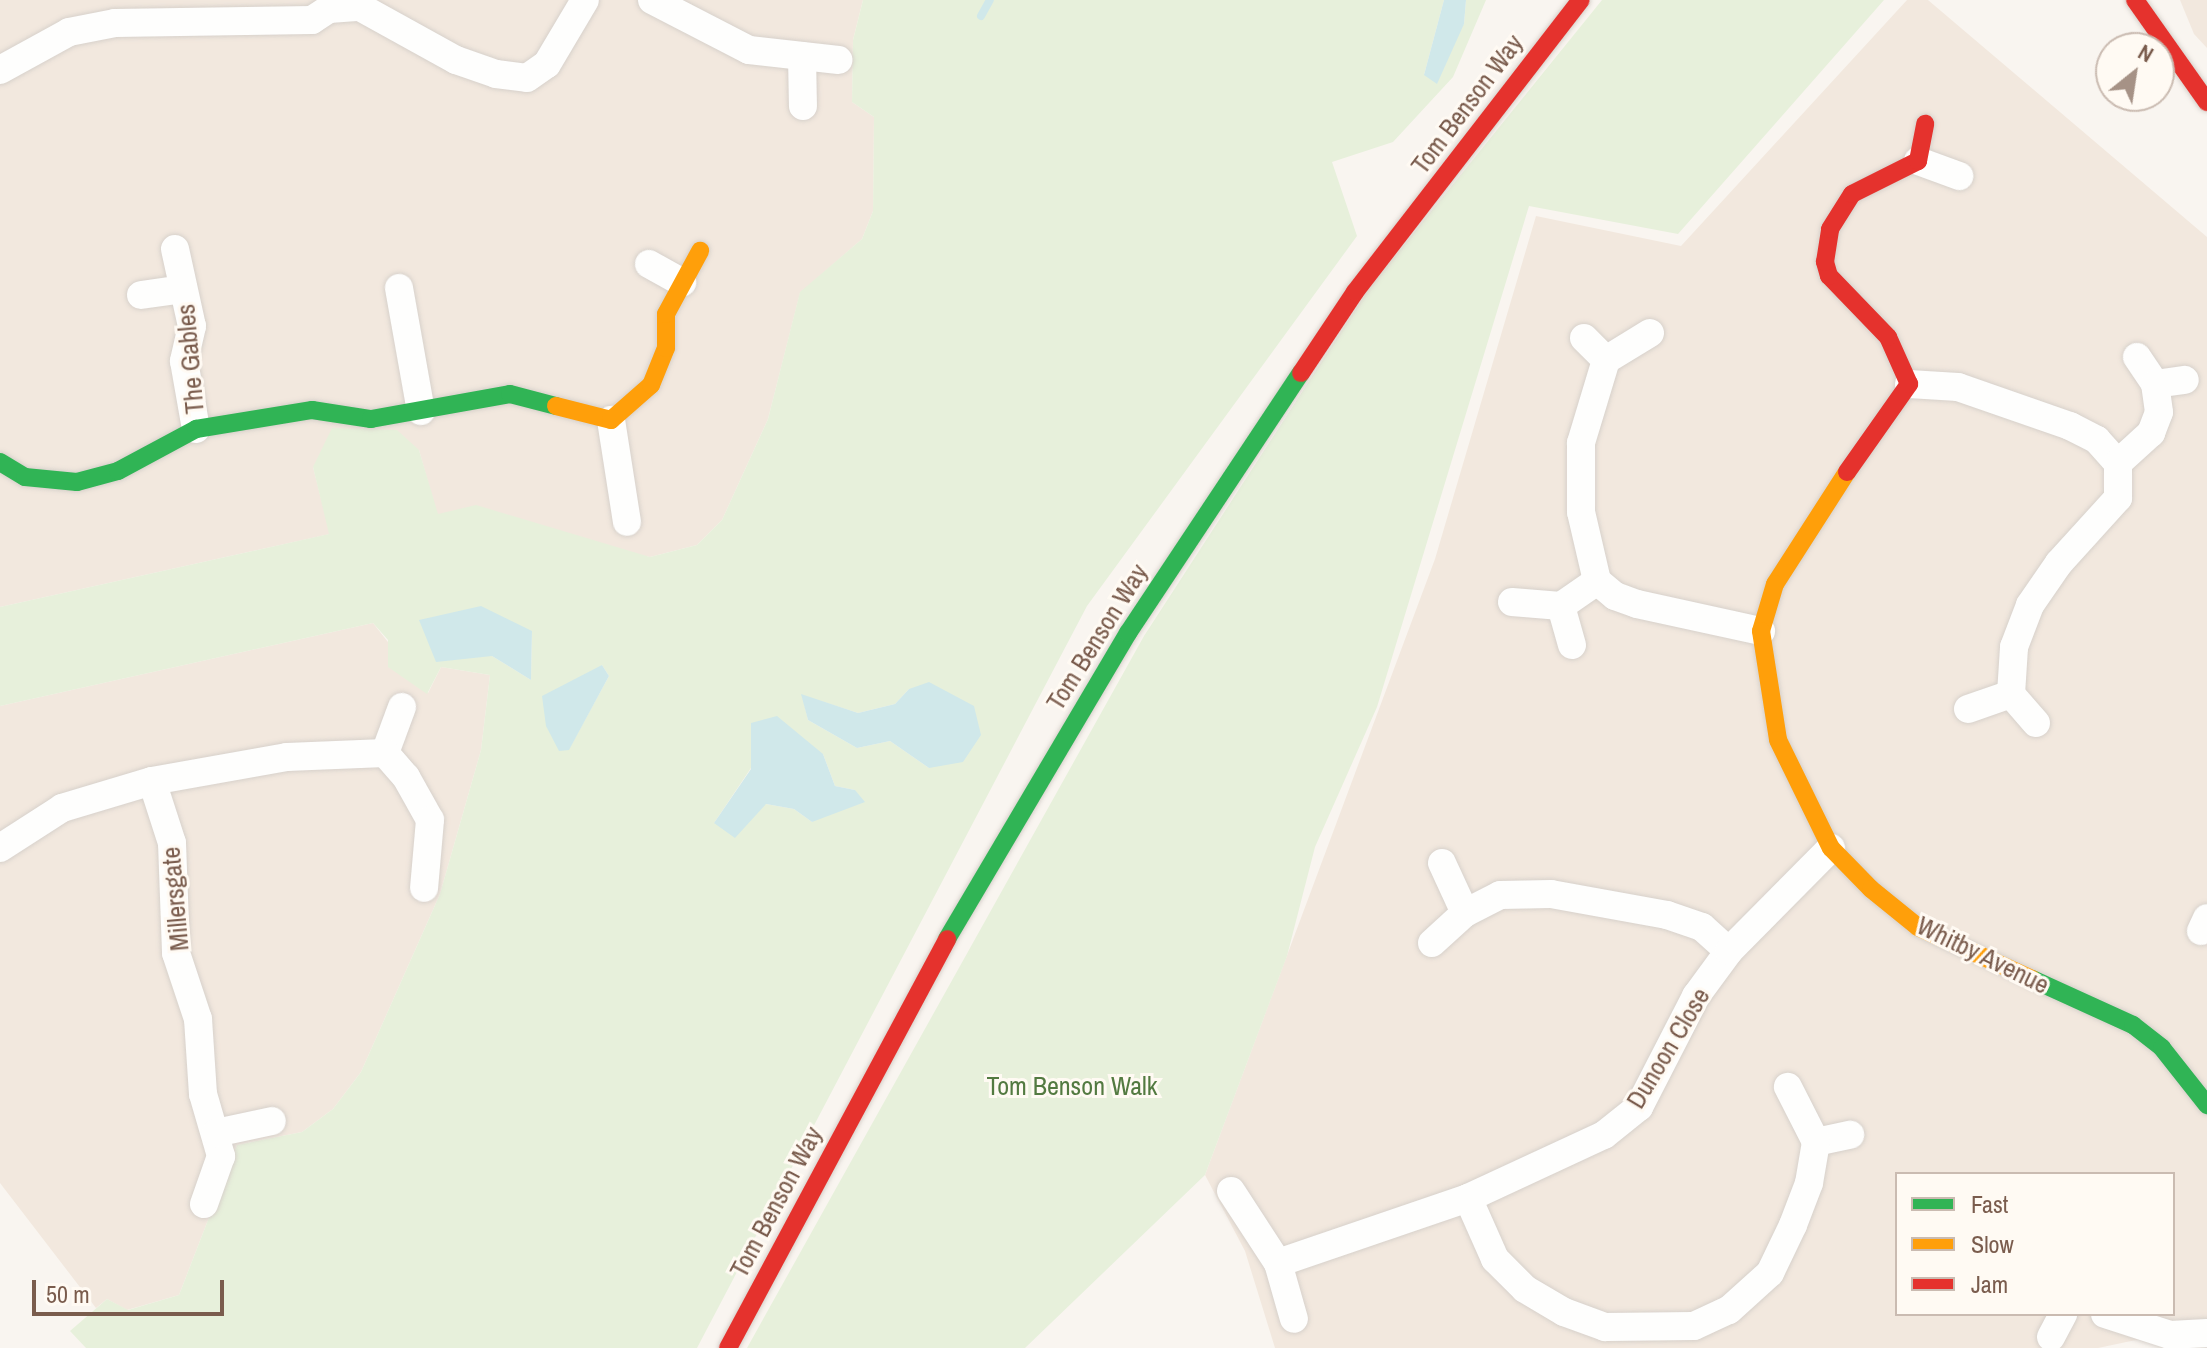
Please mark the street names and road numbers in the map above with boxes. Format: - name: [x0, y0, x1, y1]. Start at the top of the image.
- street label: Tom Benson Way: [1405, 28, 1529, 180]
- street label: The Gables: [170, 303, 210, 415]
- street label: Tom Benson Way: [1040, 558, 1154, 716]
- street label: Millersgate: [155, 846, 195, 952]
- street label: Whitby Avenue: [1911, 909, 2055, 1001]
- street label: Dunoon Close: [1620, 982, 1716, 1114]
- street label: Tom Benson Way: [723, 1121, 829, 1283]

